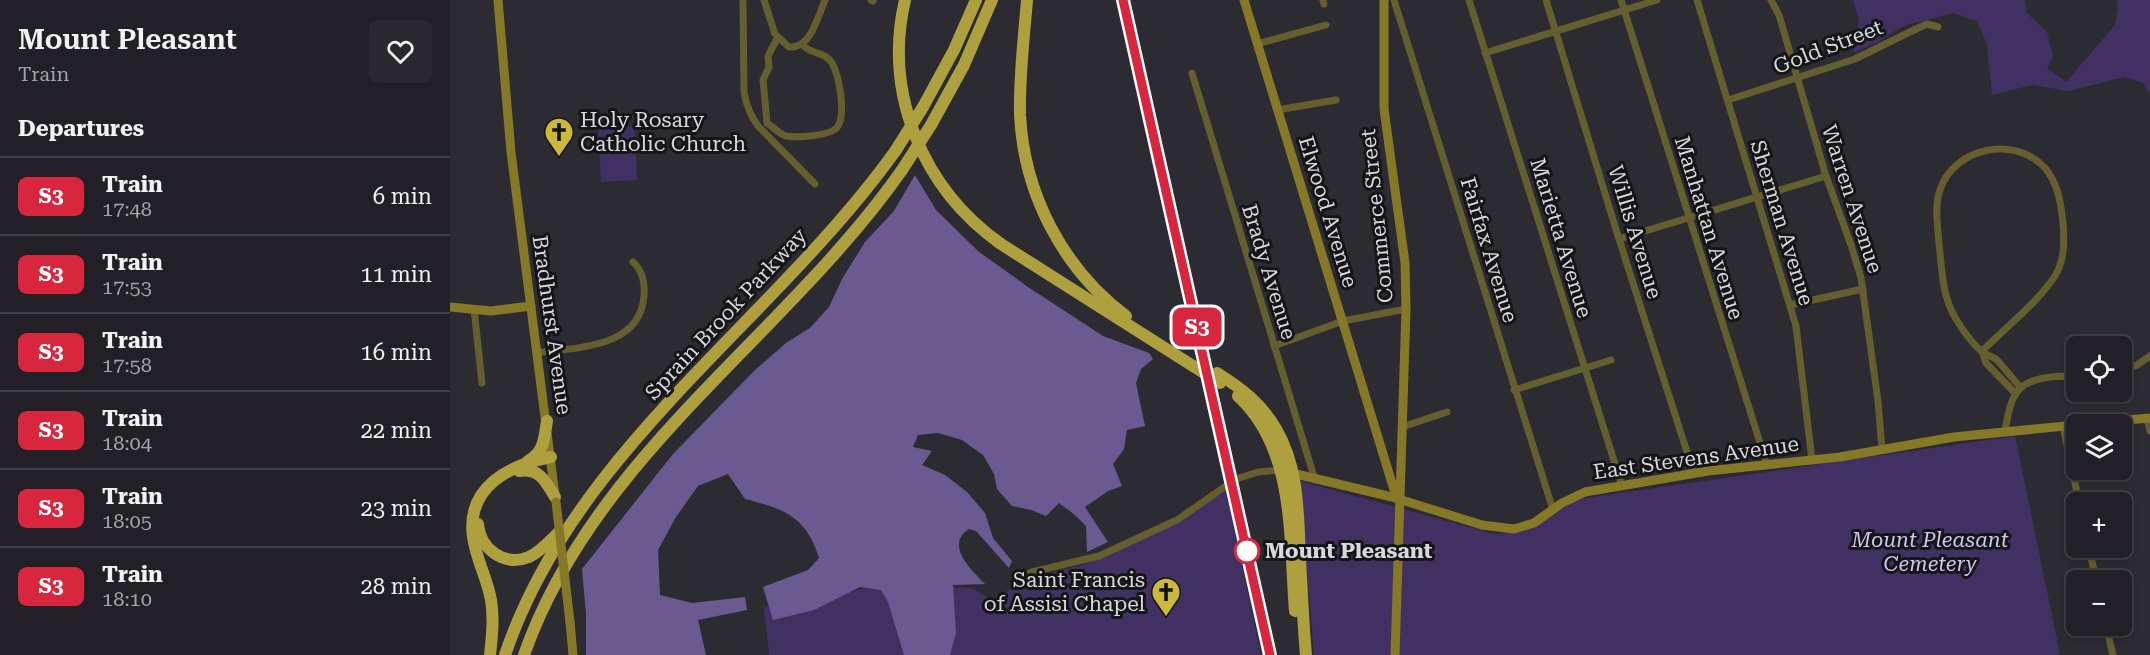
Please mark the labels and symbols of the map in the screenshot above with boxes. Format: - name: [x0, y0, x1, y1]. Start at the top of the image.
- street label: Gold Street: [1770, 15, 1886, 79]
- place label: Holy Rosary Catholic Church: [580, 108, 746, 156]
- church icon: Holy Rosary Catholic Church: [543, 116, 575, 158]
- street label: Warren Avenue: [1817, 122, 1887, 276]
- street label: Commerce Street: [1356, 128, 1398, 304]
- street label: Manhattan Avenue: [1670, 133, 1748, 323]
- street label: Elwood Avenue: [1294, 134, 1362, 290]
- street label: Sherman Avenue: [1745, 137, 1819, 309]
- street label: Marietta Avenue: [1525, 155, 1597, 321]
- street label: Willis Avenue: [1603, 162, 1667, 302]
- street label: Fairfax Avenue: [1456, 175, 1522, 325]
- street label: Brady Avenue: [1237, 201, 1301, 343]
- street label: Sprain Brook Parkway: [640, 223, 812, 405]
- street label: Bradhurst Avenue: [528, 234, 576, 416]
- line badge: S3: [1170, 308, 1224, 346]
- street label: East Stevens Avenue: [1592, 432, 1800, 484]
- park label: Mount Pleasant Cemetery: [1850, 528, 2009, 576]
- marker: Mount Pleasant: [1234, 538, 1260, 564]
- place label: Mount Pleasant: [1265, 539, 1433, 563]
- place label: Saint Francis of Assisi Chapel: [984, 568, 1145, 616]
- church icon: Saint Francis of Assisi Chapel: [1150, 576, 1182, 618]

